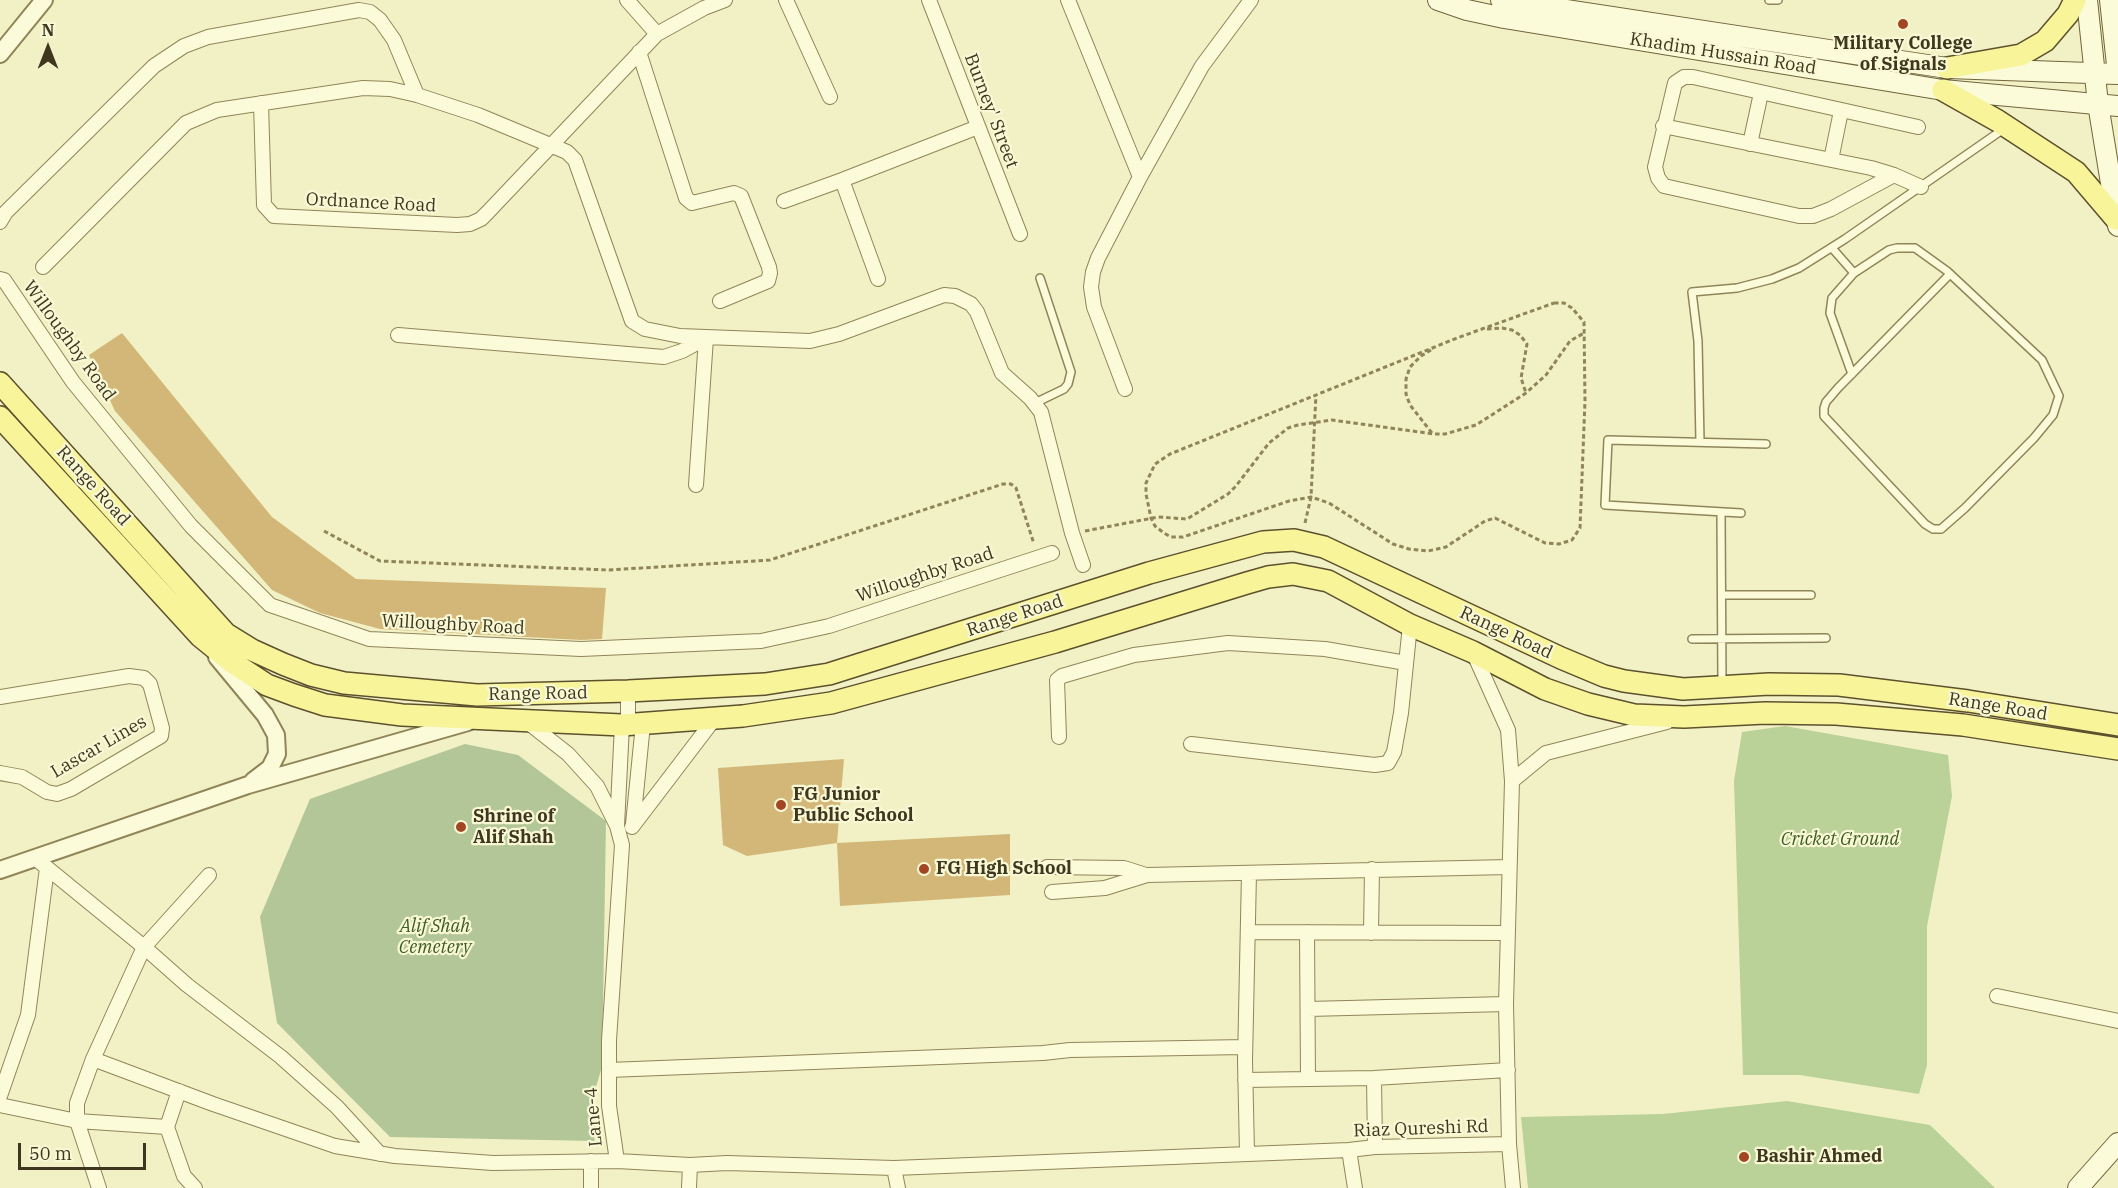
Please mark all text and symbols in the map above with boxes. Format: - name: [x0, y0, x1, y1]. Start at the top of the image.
- marker: Military College of Signals: [1896, 17, 1910, 31]
- north arrow: [18, 18, 78, 78]
- text: N: [42, 20, 54, 40]
- street label: Khadim Hussain Road: [1628, 29, 1818, 79]
- place label: Military College of Signals: [1833, 33, 1973, 76]
- street label: Burney' Street: [959, 51, 1023, 171]
- street label: Ordnance Road: [305, 189, 437, 217]
- street label: Willoughby Road: [18, 277, 120, 405]
- street label: Range Road: [52, 442, 134, 530]
- street label: Willoughby Road: [853, 543, 997, 607]
- street label: Range Road: [964, 590, 1066, 642]
- street label: Range Road: [1456, 602, 1556, 664]
- street label: Willoughby Road: [381, 610, 525, 640]
- street label: Range Road: [488, 682, 588, 706]
- street label: Range Road: [1947, 689, 2049, 725]
- street label: Lascar Lines: [47, 711, 151, 783]
- place label: FG Junior Public School: [793, 784, 914, 826]
- marker: FG Junior Public School: [774, 798, 788, 812]
- place label: Shrine of Alif Shah: [473, 806, 555, 848]
- marker: Shrine of Alif Shah: [454, 820, 468, 834]
- park label: Cricket Ground: [1781, 829, 1899, 851]
- place label: FG High School: [936, 858, 1072, 880]
- marker: FG High School: [917, 862, 931, 876]
- park label: Alif Shah Cemetery: [399, 916, 471, 958]
- street label: Lane-4: [581, 1086, 607, 1148]
- street label: Riaz Qureshi Rd: [1353, 1116, 1489, 1142]
- scale bar: [21, 1131, 148, 1169]
- text: 50 m: [29, 1142, 72, 1165]
- place label: Bashir Ahmed: [1756, 1146, 1882, 1168]
- marker: Bashir Ahmed: [1737, 1150, 1751, 1164]

